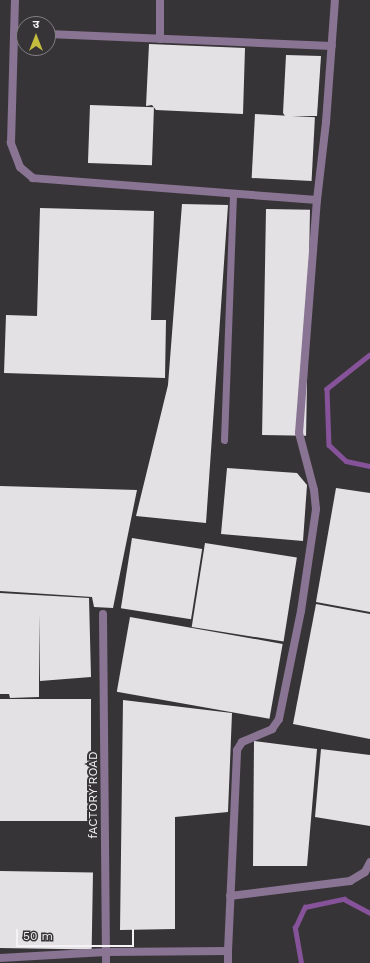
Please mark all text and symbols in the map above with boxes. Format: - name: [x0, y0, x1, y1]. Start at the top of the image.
- north arrow: [16, 16, 56, 56]
- text: उ: [33, 18, 39, 31]
- street label: fACTORY ROAD: [87, 751, 101, 839]
- scale bar: [18, 921, 136, 947]
- text: 50 m: [23, 929, 53, 943]

